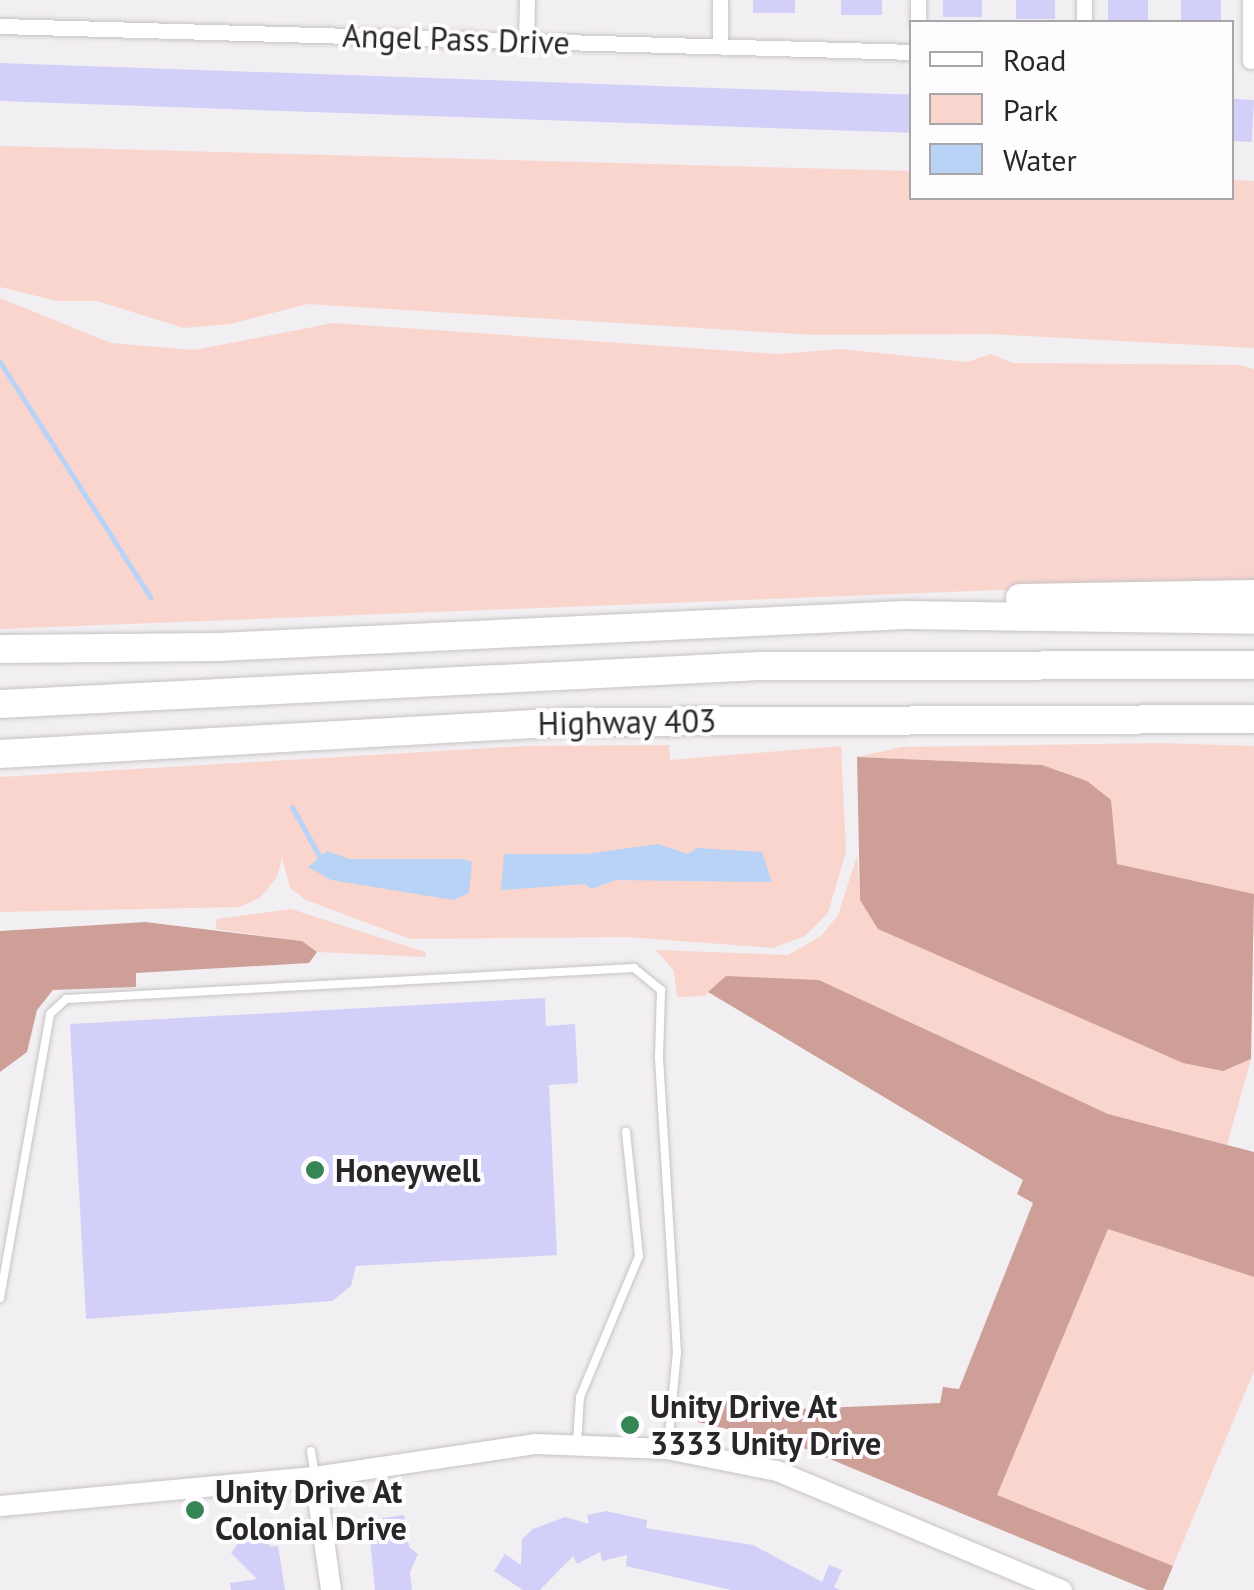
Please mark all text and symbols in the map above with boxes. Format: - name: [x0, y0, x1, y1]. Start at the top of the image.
- street label: Angel Pass Drive: [342, 16, 570, 62]
- legend: [909, 20, 1234, 200]
- text: Road: [1003, 40, 1067, 79]
- text: Park: [1003, 90, 1058, 129]
- text: Water: [1003, 140, 1077, 179]
- street label: Highway 403: [537, 701, 717, 743]
- place label: Honeywell: [335, 1151, 480, 1189]
- marker: Honeywell: [304, 1159, 326, 1181]
- place label: Unity Drive At 3333 Unity Drive: [650, 1388, 882, 1463]
- marker: Unity Drive At 3333 Unity Drive: [619, 1414, 641, 1436]
- place label: Unity Drive At Colonial Drive: [215, 1473, 407, 1548]
- marker: Unity Drive At Colonial Drive: [184, 1499, 206, 1521]

